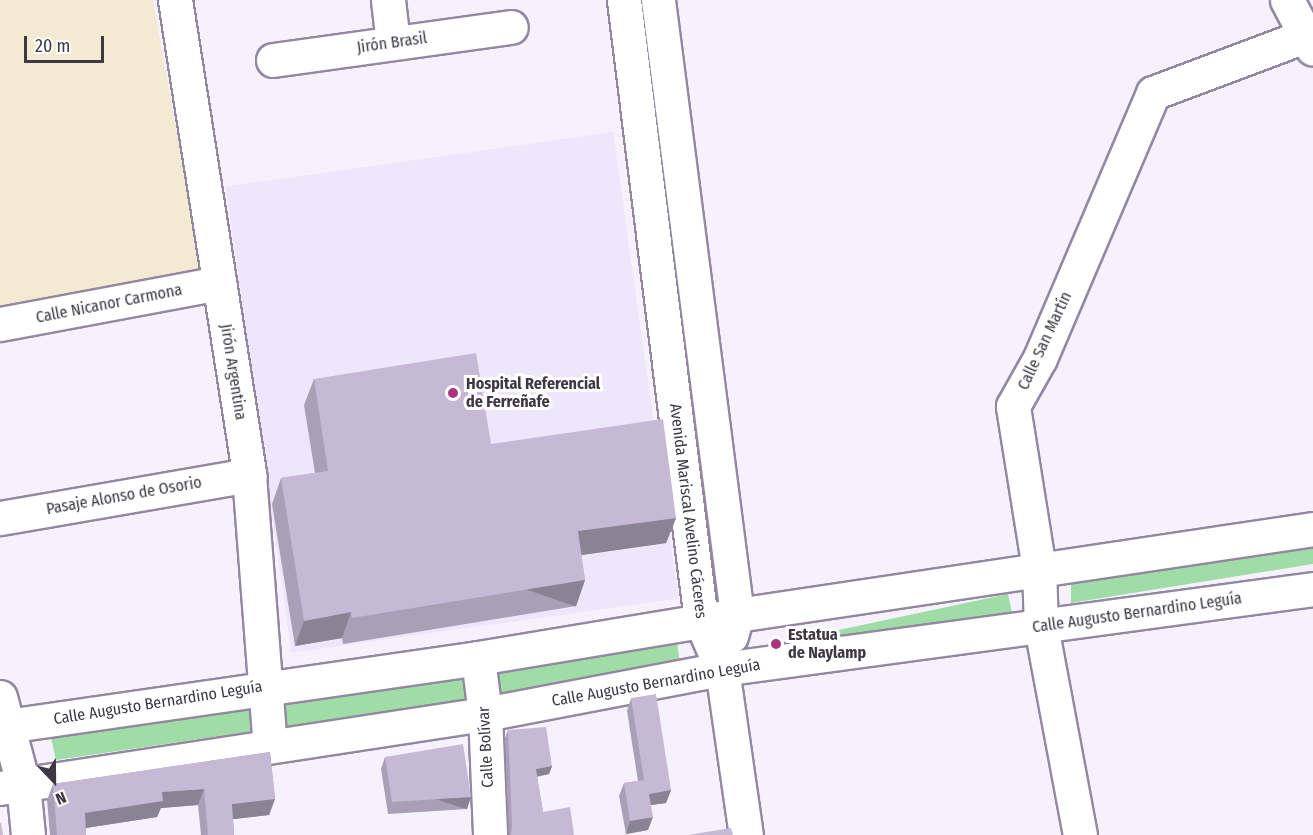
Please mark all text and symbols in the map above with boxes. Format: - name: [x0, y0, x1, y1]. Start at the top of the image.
- scale bar: [27, 24, 106, 62]
- street label: Jirón Brasil: [356, 29, 428, 57]
- text: 20 m: [35, 35, 70, 57]
- street label: Calle Nicanor Carmona: [34, 280, 184, 328]
- street label: Calle San Martín: [1014, 289, 1076, 393]
- street label: Jirón Argentina: [216, 323, 250, 421]
- place label: Hospital Referencial de Ferreñafe: [466, 374, 600, 412]
- marker: Hospital Referencial de Ferreñafe: [444, 384, 462, 402]
- street label: Avenida Mariscal Avelino Cáceres: [665, 402, 711, 620]
- street label: Pasaje Alonso de Osorio: [45, 473, 203, 519]
- street label: Calle Augusto Bernardino Leguía: [1031, 589, 1243, 637]
- place label: Estatua de Naylamp: [788, 625, 866, 663]
- marker: Estatua de Naylamp: [769, 637, 783, 651]
- street label: Calle Augusto Bernardino Leguía: [550, 655, 762, 711]
- street label: Calle Augusto Bernardino Leguía: [52, 677, 264, 729]
- street label: Calle Bolívar: [474, 706, 498, 788]
- north arrow: [24, 751, 84, 811]
- text: N: [53, 788, 69, 809]

